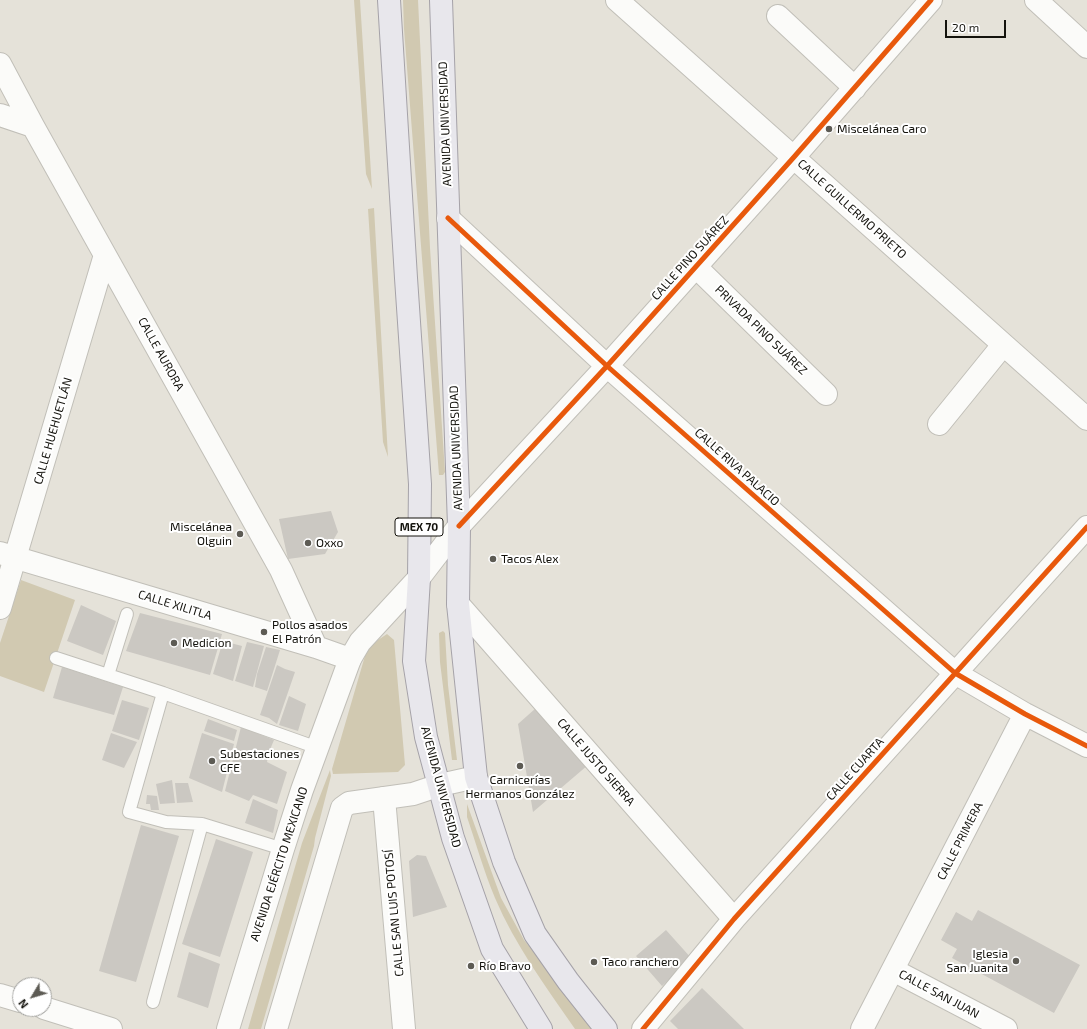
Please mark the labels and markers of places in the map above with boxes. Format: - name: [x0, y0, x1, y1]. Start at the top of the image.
- place label: Miscelánea Caro: [837, 122, 927, 136]
- marker: Miscelánea Caro: [824, 124, 834, 134]
- place label: Miscelánea Olguin: [170, 520, 232, 548]
- marker: Miscelánea Olguin: [235, 529, 245, 539]
- place label: Oxxo: [316, 536, 343, 550]
- marker: Oxxo: [303, 538, 313, 548]
- place label: Tacos Alex: [501, 552, 559, 566]
- marker: Tacos Alex: [488, 554, 498, 564]
- place label: Pollos asados El Patrón: [272, 618, 348, 646]
- marker: Pollos asados El Patrón: [259, 627, 269, 637]
- place label: Medicion: [182, 636, 231, 650]
- marker: Medicion: [169, 638, 179, 648]
- place label: Subestaciones CFE: [220, 747, 299, 775]
- marker: Subestaciones CFE: [207, 756, 217, 766]
- marker: Carnicerías Hermanos González: [515, 761, 525, 771]
- place label: Carnicerías Hermanos González: [465, 773, 575, 801]
- place label: Iglesia San Juanita: [946, 947, 1008, 975]
- place label: Taco ranchero: [602, 955, 679, 969]
- marker: Iglesia San Juanita: [1011, 956, 1021, 966]
- marker: Taco ranchero: [589, 957, 599, 967]
- place label: Río Bravo: [479, 959, 531, 973]
- marker: Río Bravo: [466, 961, 476, 971]

